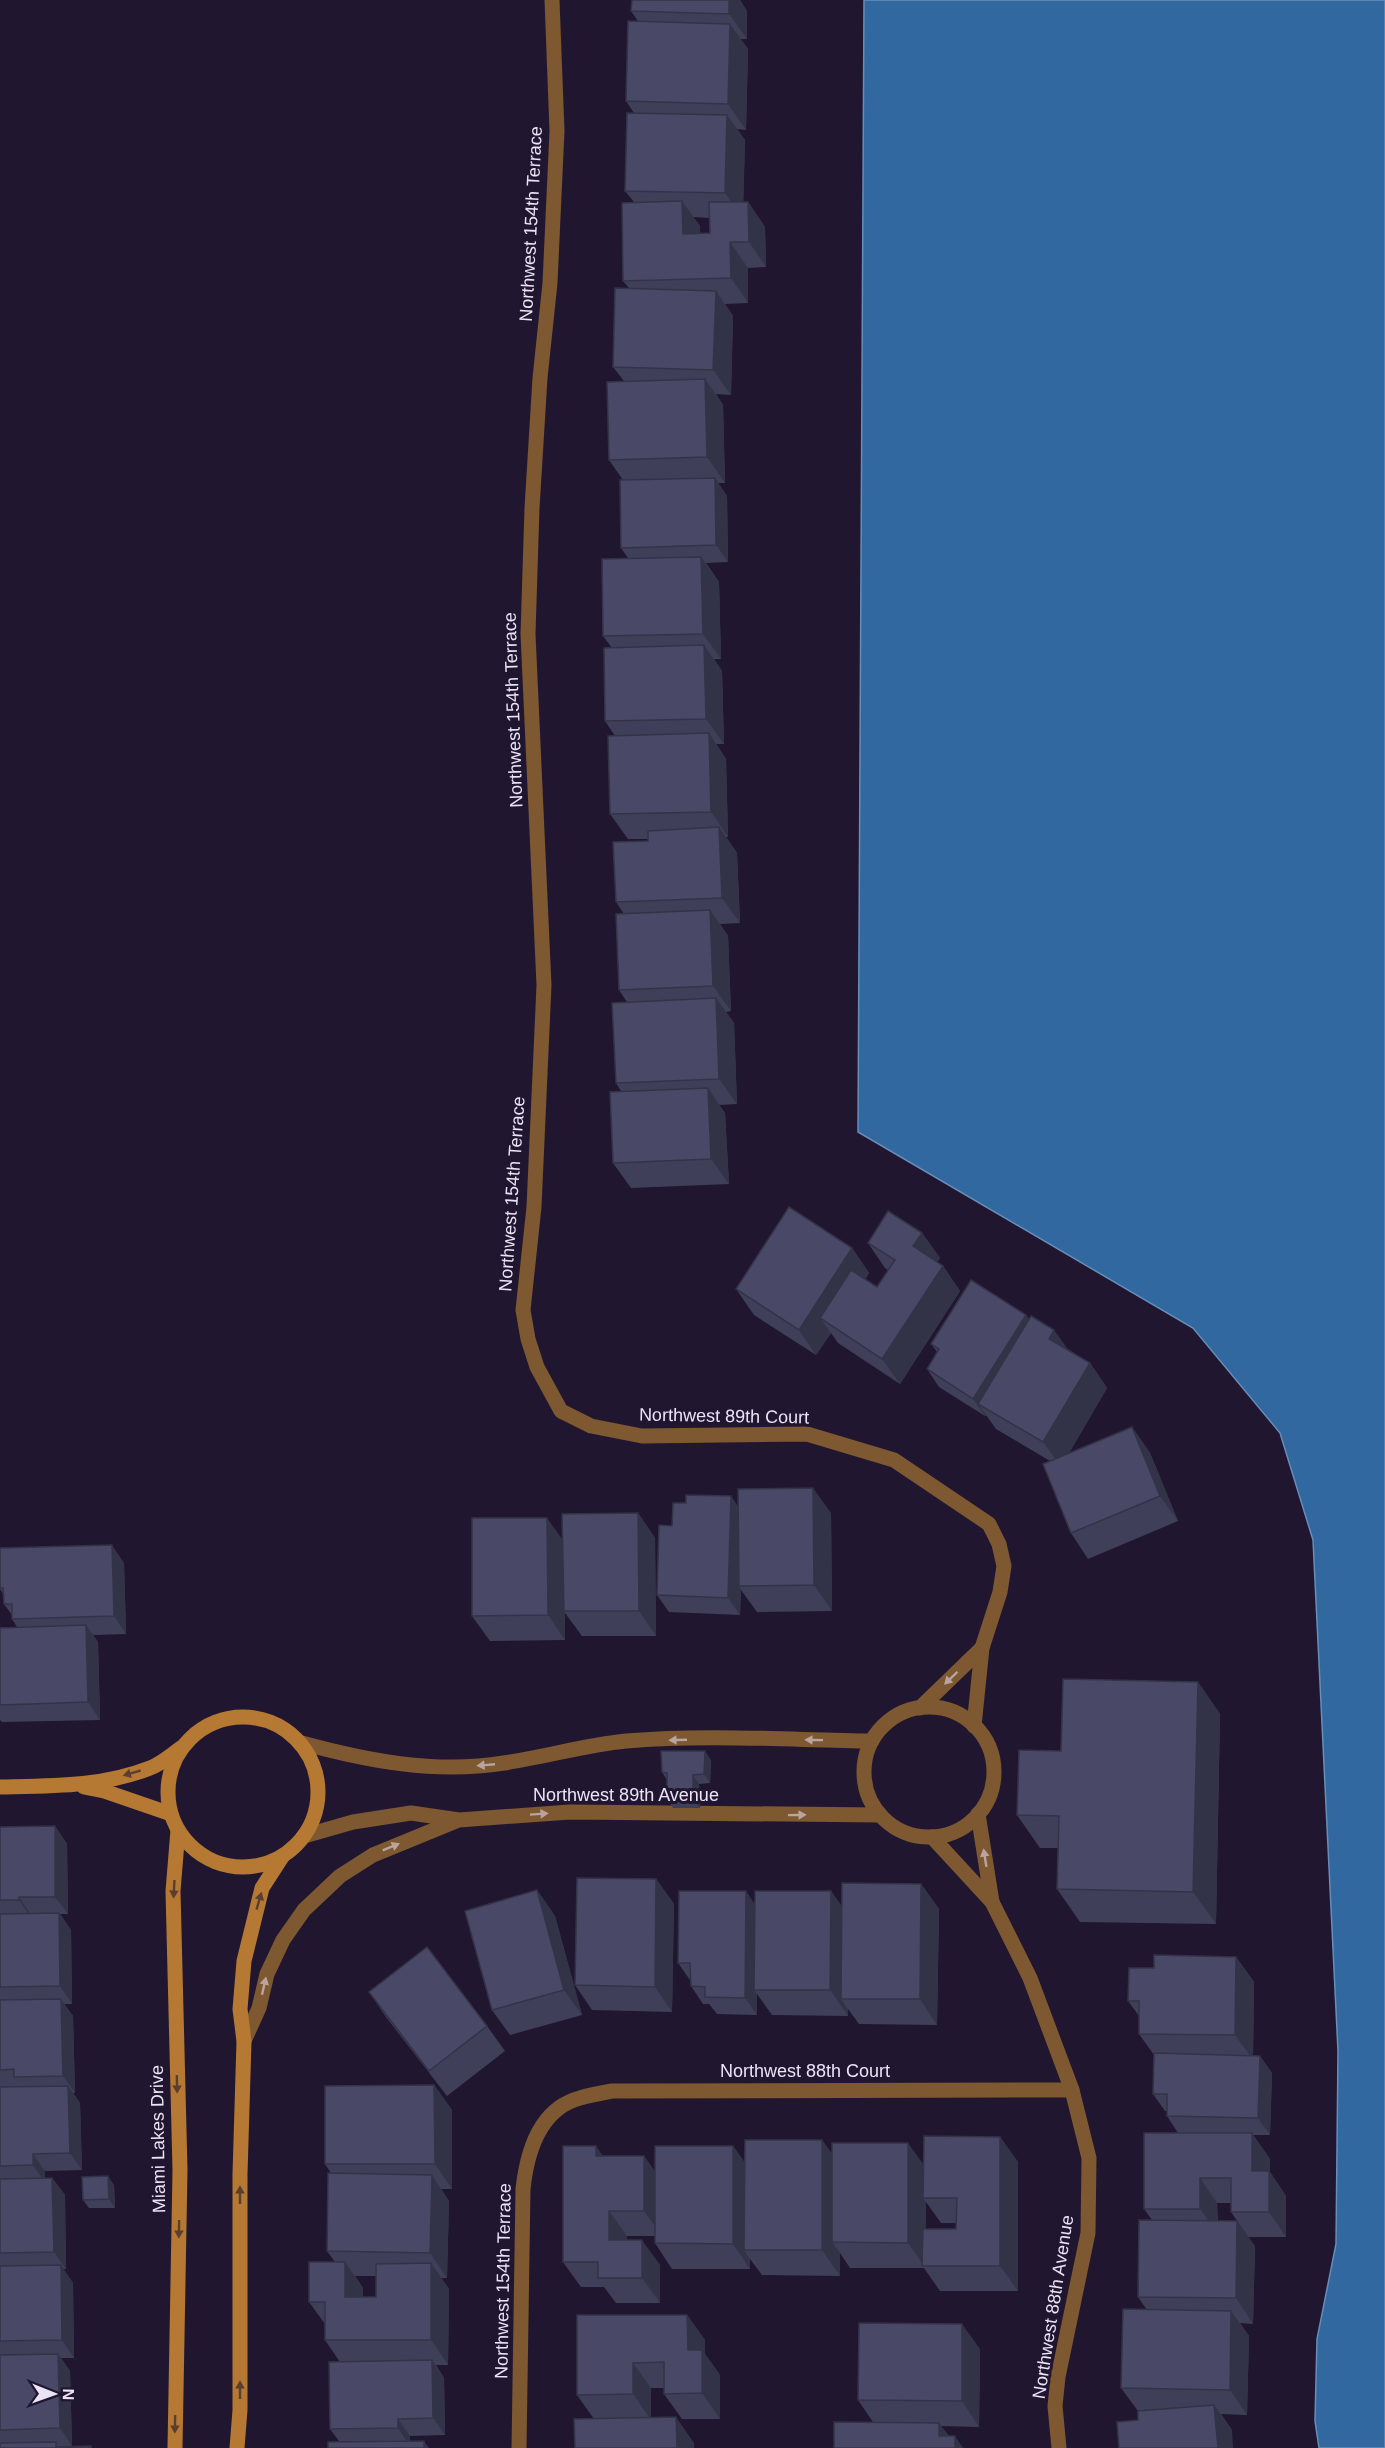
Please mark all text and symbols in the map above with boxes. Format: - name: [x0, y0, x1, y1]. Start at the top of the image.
- street label: Northwest 154th Terrace: [516, 126, 546, 322]
- street label: Northwest 154th Terrace: [500, 612, 526, 808]
- street label: Northwest 154th Terrace: [495, 1096, 529, 1292]
- street label: Northwest 89th Court: [639, 1405, 809, 1427]
- one-way arrow: [945, 1670, 959, 1684]
- one-way arrow: [669, 1735, 688, 1744]
- one-way arrow: [804, 1735, 823, 1745]
- one-way arrow: [476, 1760, 495, 1770]
- one-way arrow: [123, 1769, 141, 1778]
- street label: Northwest 89th Avenue: [533, 1785, 719, 1805]
- one-way arrow: [529, 1809, 548, 1819]
- one-way arrow: [788, 1810, 807, 1820]
- one-way arrow: [382, 1842, 400, 1851]
- one-way arrow: [981, 1848, 990, 1867]
- one-way arrow: [169, 1879, 178, 1898]
- one-way arrow: [254, 1892, 264, 1910]
- one-way arrow: [260, 1976, 269, 1995]
- street label: Northwest 88th Court: [720, 2061, 890, 2081]
- street label: Miami Lakes Drive: [147, 2065, 169, 2213]
- one-way arrow: [173, 2074, 182, 2093]
- street label: Northwest 154th Terrace: [491, 2183, 515, 2379]
- one-way arrow: [235, 2185, 245, 2204]
- street label: Northwest 88th Avenue: [1029, 2214, 1077, 2400]
- one-way arrow: [174, 2219, 183, 2238]
- north arrow: [24, 2364, 84, 2424]
- one-way arrow: [235, 2380, 245, 2399]
- text: N: [60, 2388, 77, 2400]
- one-way arrow: [171, 2414, 180, 2433]

